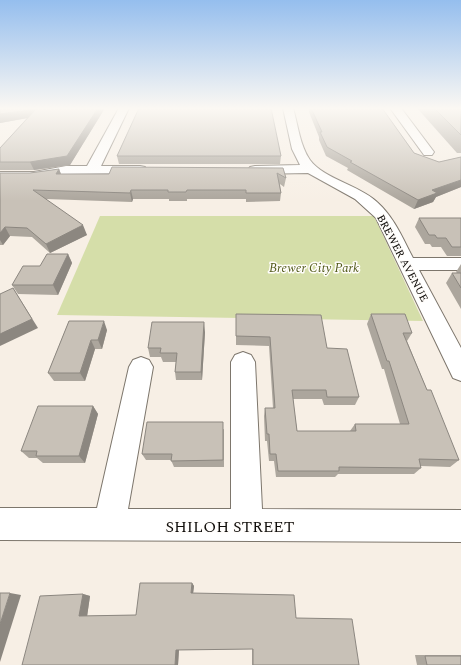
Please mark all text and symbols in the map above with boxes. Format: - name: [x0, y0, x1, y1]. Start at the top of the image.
- street label: BREWER AVENUE: [372, 211, 433, 305]
- park label: Brewer City Park: [269, 258, 359, 278]
- street label: SHILOH STREET: [165, 515, 295, 539]

